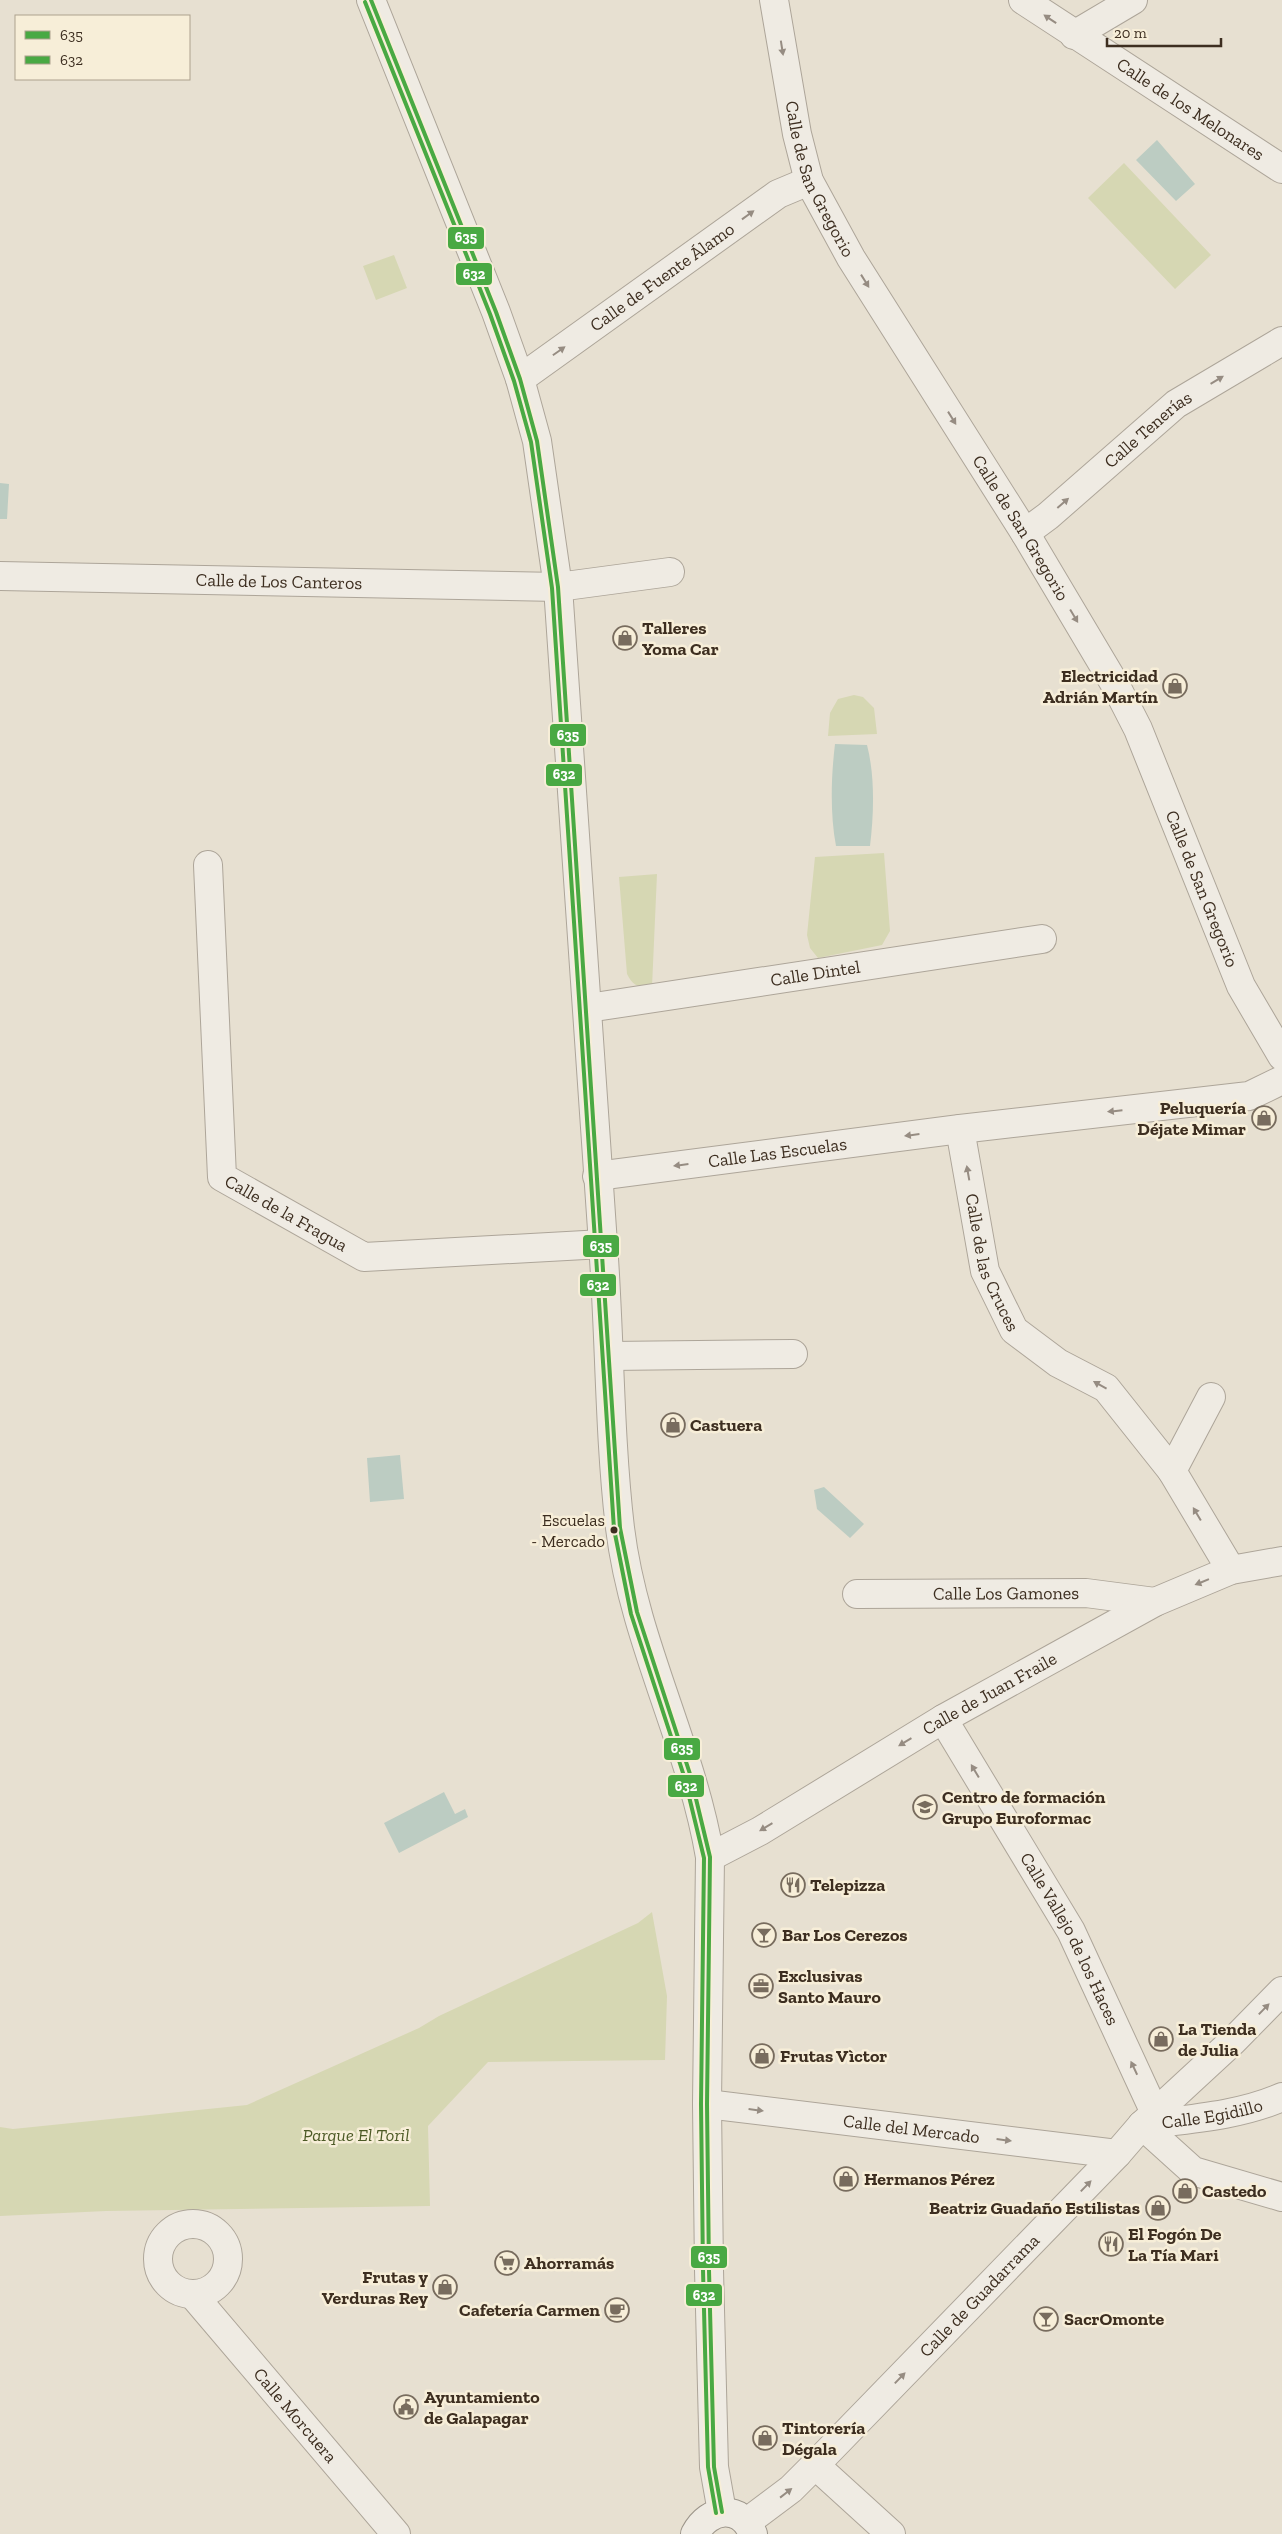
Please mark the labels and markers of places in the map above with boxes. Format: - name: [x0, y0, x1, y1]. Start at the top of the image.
- place label: Talleres Yoma Car: [642, 617, 719, 660]
- shop icon: Talleres Yoma Car: [612, 625, 638, 651]
- place label: Electricidad Adrián Martín: [1043, 665, 1159, 708]
- shop icon: Electricidad Adrián Martín: [1162, 673, 1188, 699]
- place label: Peluquería Déjate Mimar: [1137, 1097, 1246, 1140]
- shop icon: Peluquería Déjate Mimar: [1251, 1105, 1277, 1131]
- shop icon: Castuera: [660, 1412, 686, 1438]
- place label: Castuera: [690, 1414, 762, 1436]
- place label: Escuelas - Mercado: [531, 1510, 605, 1551]
- marker: Escuelas - Mercado: [609, 1525, 619, 1535]
- place label: Centro de formación Grupo Euroformac: [942, 1786, 1106, 1829]
- school or university icon: Centro de formación Grupo Euroformac: [912, 1794, 938, 1820]
- restaurant icon: Telepizza: [780, 1872, 806, 1898]
- place label: Telepizza: [810, 1874, 885, 1896]
- bar icon: Bar Los Cerezos: [751, 1922, 777, 1948]
- place label: Bar Los Cerezos: [782, 1924, 908, 1946]
- place label: Exclusivas Santo Mauro: [778, 1965, 881, 2008]
- office icon: Exclusivas Santo Mauro: [748, 1973, 774, 1999]
- place label: La Tienda de Julia: [1178, 2018, 1256, 2061]
- shop icon: La Tienda de Julia: [1148, 2026, 1174, 2052]
- shop icon: Frutas Vìctor: [749, 2043, 775, 2069]
- place label: Frutas Vìctor: [780, 2045, 887, 2067]
- shop icon: Hermanos Pérez: [833, 2166, 859, 2192]
- place label: Hermanos Pérez: [864, 2168, 995, 2190]
- shop icon: Castedo: [1172, 2178, 1198, 2204]
- place label: Castedo: [1202, 2180, 1267, 2202]
- shop icon: Beatriz Guadaño Estilistas: [1145, 2195, 1171, 2221]
- place label: Beatriz Guadaño Estilistas: [929, 2197, 1140, 2219]
- place label: El Fogón De La Tía Mari: [1128, 2223, 1222, 2266]
- restaurant icon: El Fogón De La Tía Mari: [1098, 2231, 1124, 2257]
- supermarket icon: Ahorramás: [494, 2250, 520, 2276]
- place label: Ahorramás: [524, 2252, 614, 2274]
- place label: Frutas y Verduras Rey: [322, 2266, 428, 2309]
- shop icon: Frutas y Verduras Rey: [432, 2274, 458, 2300]
- cafe icon: Cafetería Carmen: [604, 2297, 630, 2323]
- place label: Cafetería Carmen: [459, 2299, 600, 2321]
- bar icon: SacrOmonte: [1033, 2306, 1059, 2332]
- place label: SacrOmonte: [1064, 2308, 1164, 2330]
- place label: Ayuntamiento de Galapagar: [424, 2386, 540, 2429]
- public building icon: Ayuntamiento de Galapagar: [393, 2394, 419, 2420]
- place label: Tintorería Dégala: [782, 2417, 865, 2460]
- shop icon: Tintorería Dégala: [752, 2425, 778, 2451]

